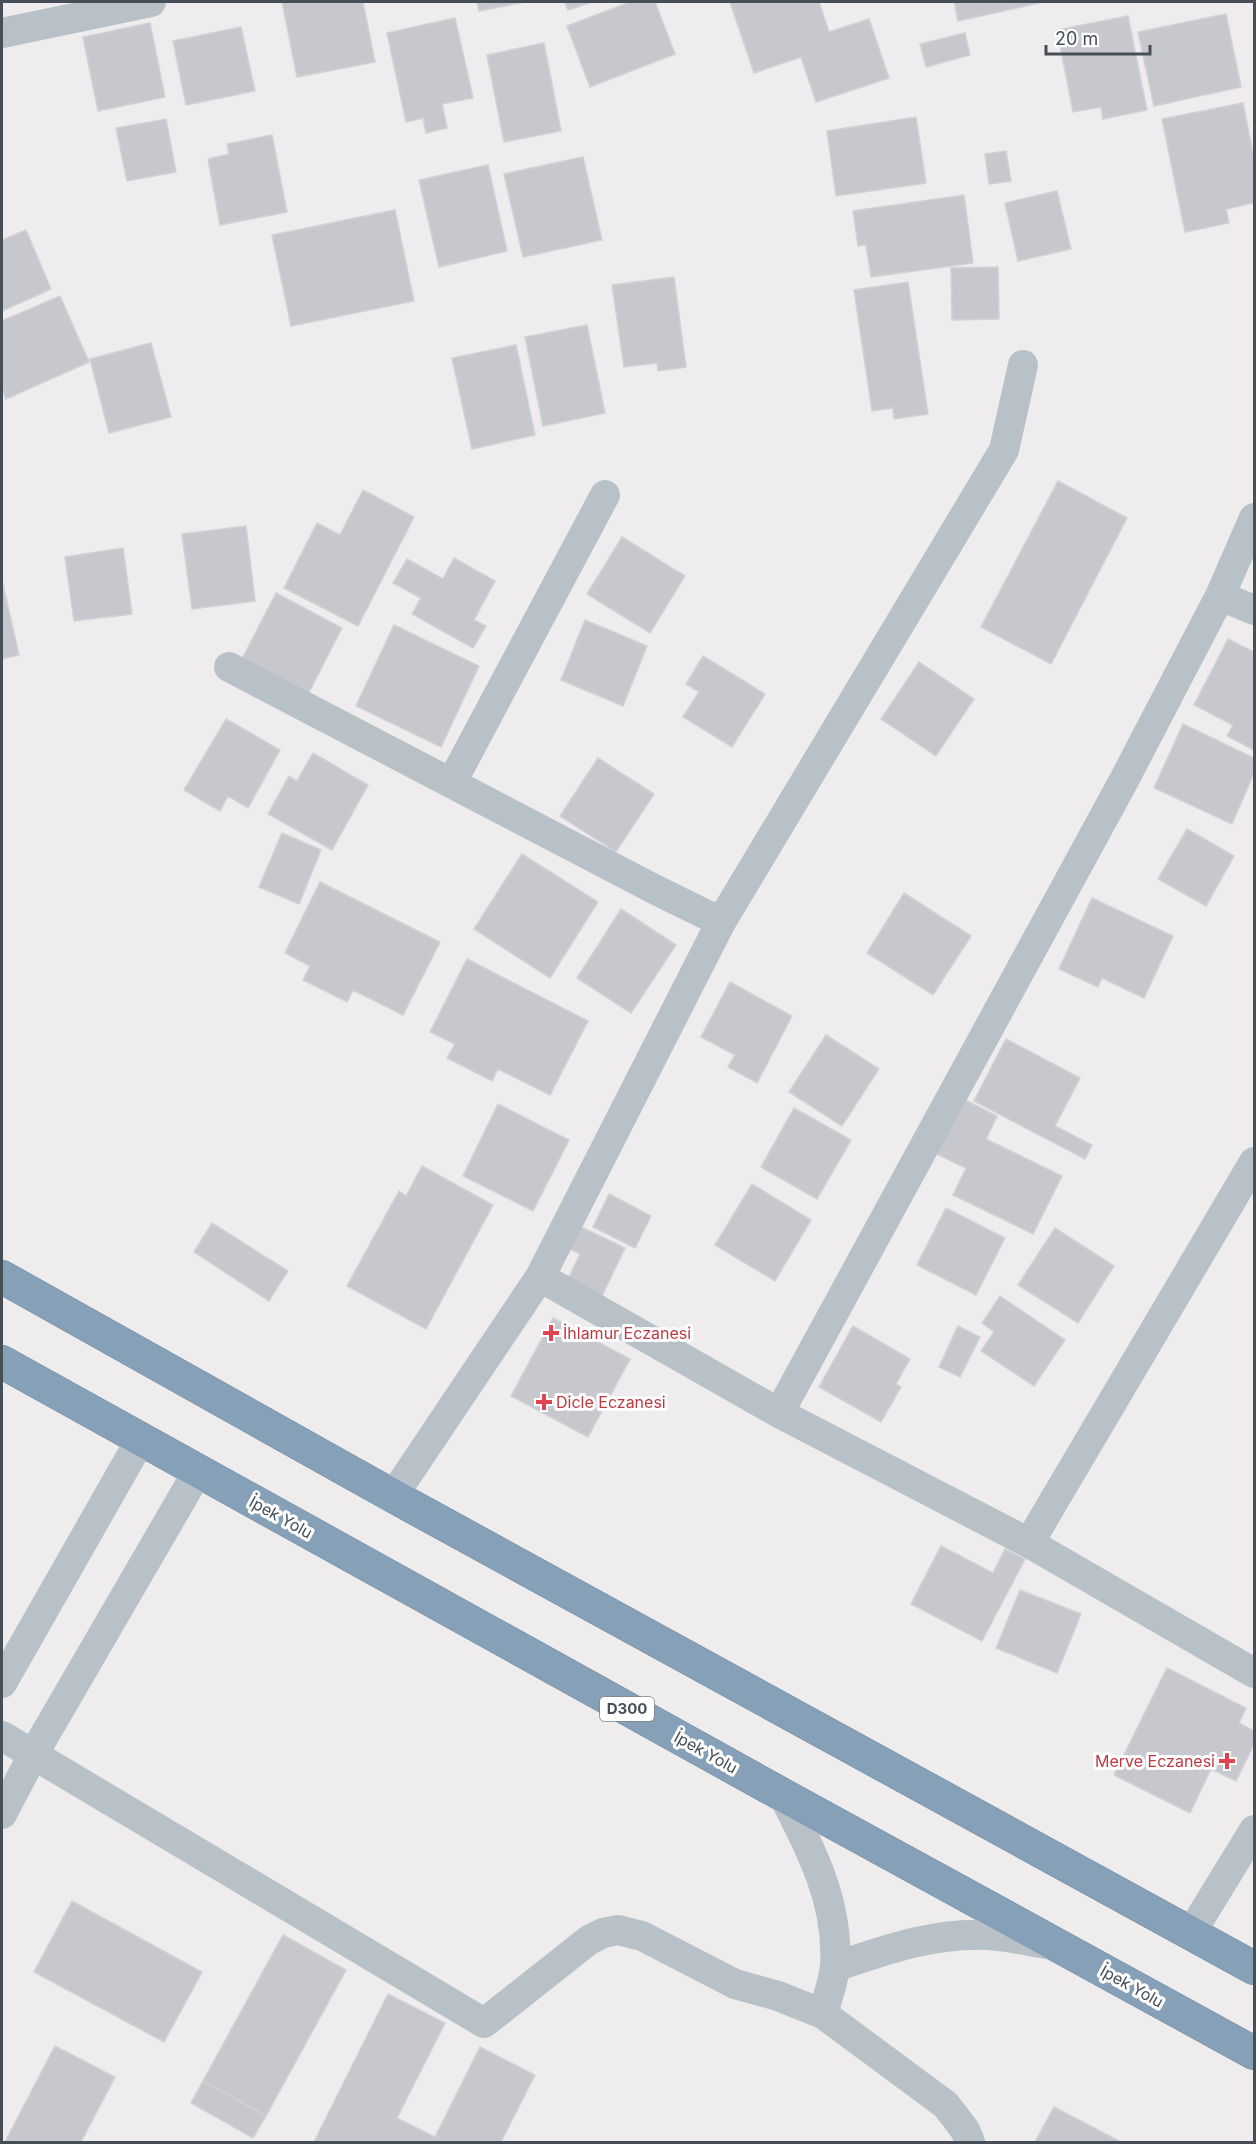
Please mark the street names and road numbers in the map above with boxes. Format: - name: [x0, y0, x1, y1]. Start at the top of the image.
- street label: İpek Yolu: [246, 1491, 316, 1543]
- road number: D300: [600, 1697, 654, 1721]
- street label: İpek Yolu: [671, 1726, 741, 1778]
- street label: İpek Yolu: [1097, 1960, 1167, 2012]

